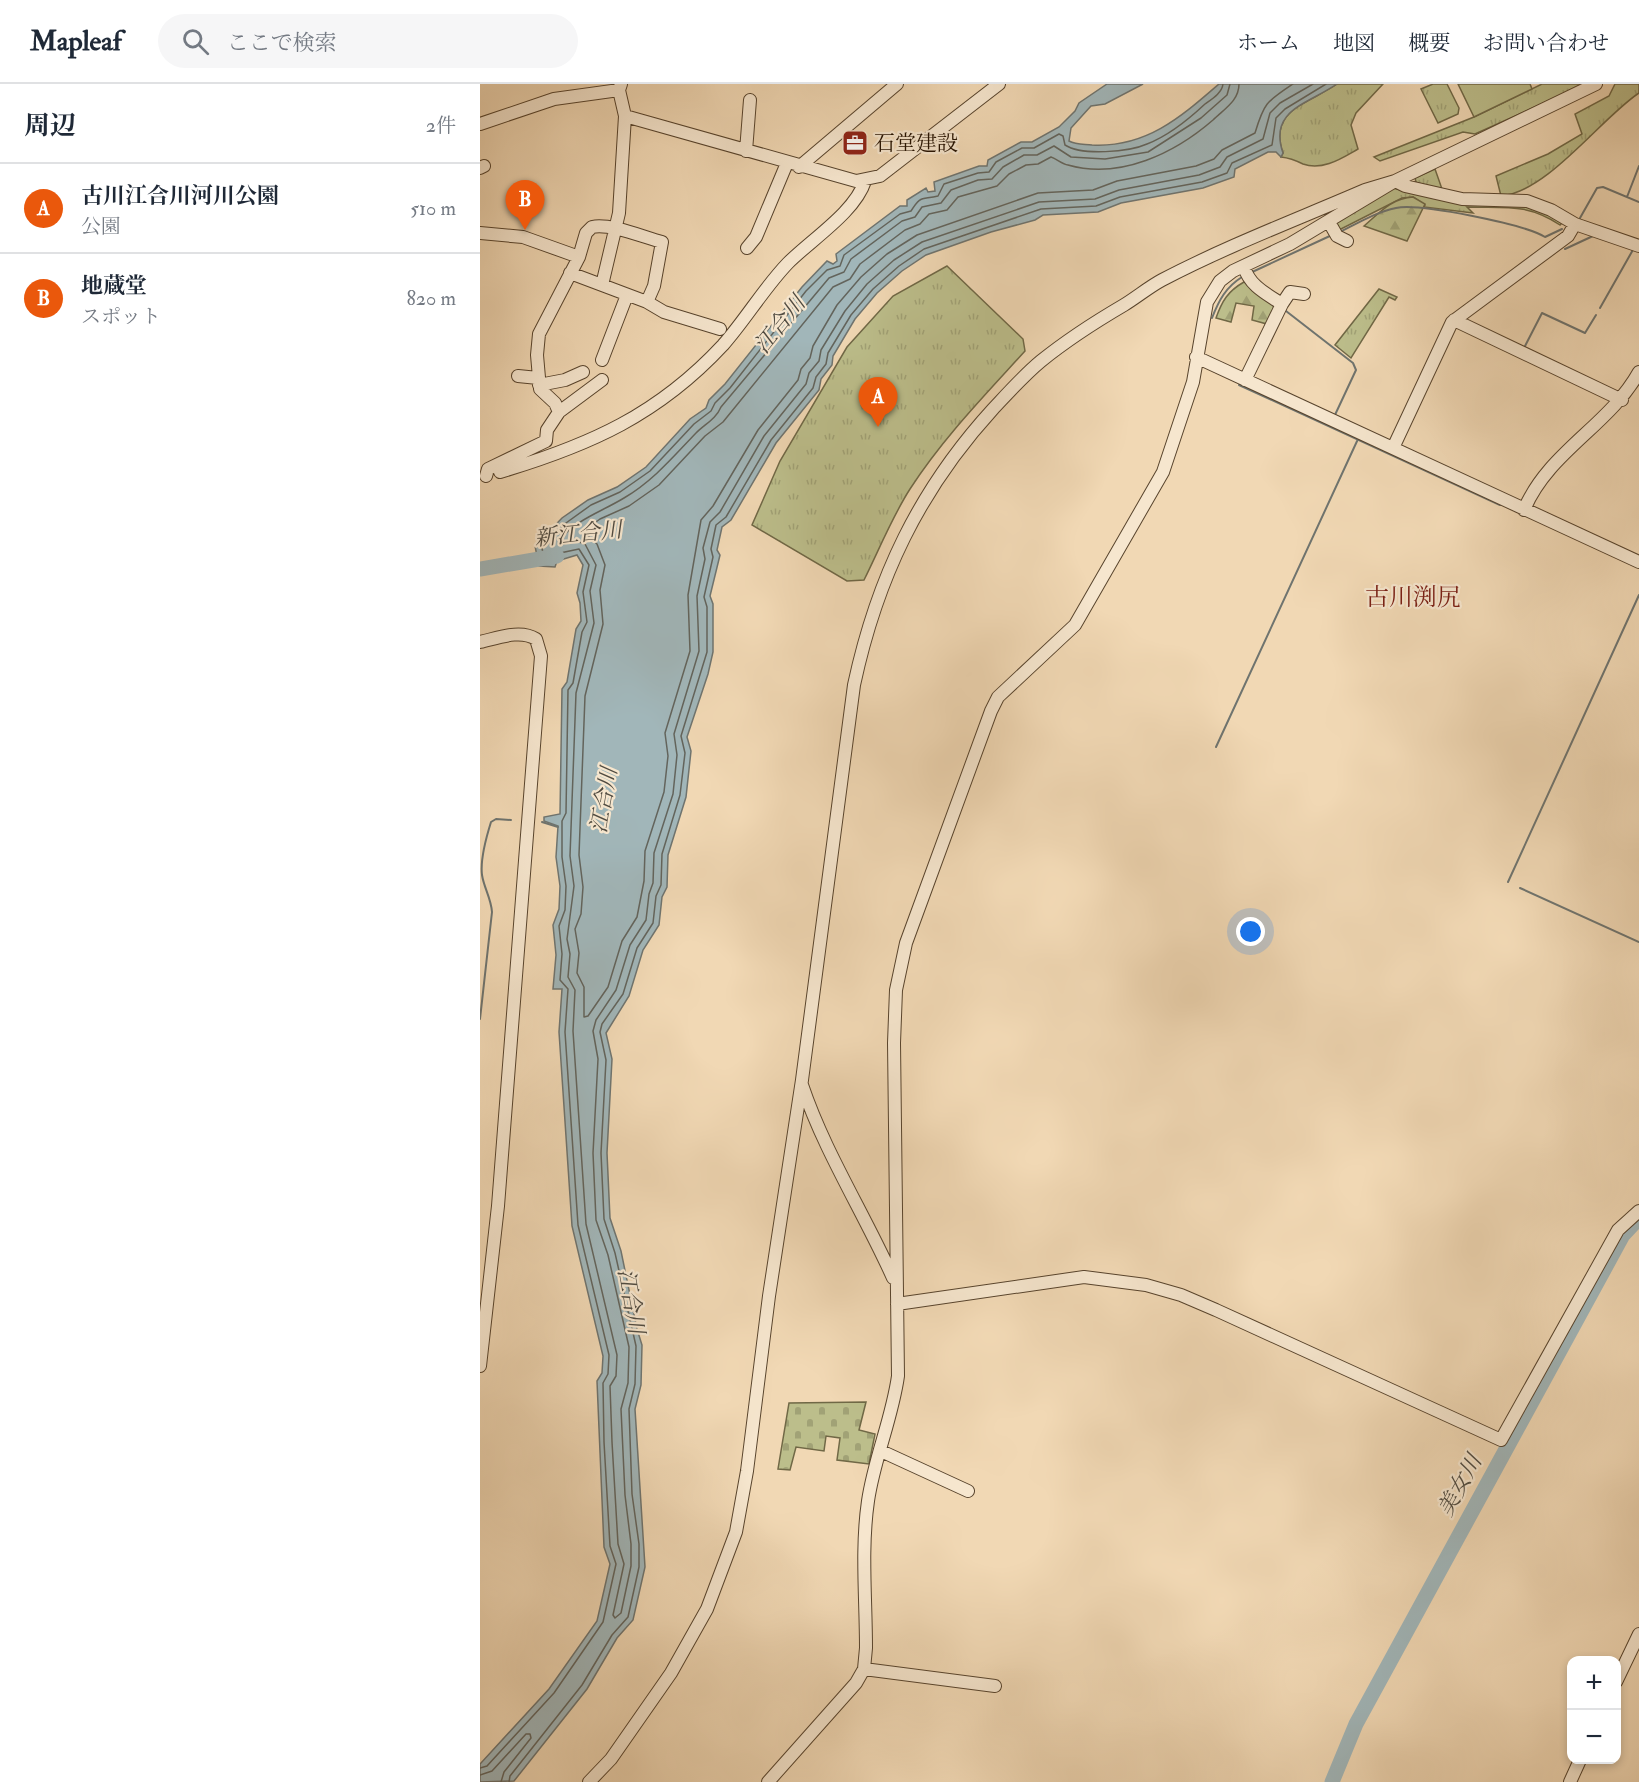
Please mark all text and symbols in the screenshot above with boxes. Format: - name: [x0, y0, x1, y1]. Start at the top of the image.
- search box: [158, 14, 578, 68]
- text: Mapleaf: [30, 24, 122, 59]
- icon: search: [179, 25, 212, 58]
- text: ここで検索: [227, 29, 337, 57]
- text: ホーム: [1237, 30, 1300, 57]
- text: 地図: [1333, 30, 1375, 57]
- text: 概要: [1408, 30, 1450, 57]
- text: お問い合わせ: [1483, 30, 1609, 57]
- text: 周辺: [24, 110, 76, 142]
- text: 2件: [426, 113, 456, 138]
- office icon: 石堂建設: [840, 128, 870, 158]
- place label: 石堂建設: [874, 130, 958, 157]
- pin: B: [506, 180, 544, 230]
- text: 古川江合川河川公園: [81, 182, 279, 210]
- text: A: [37, 196, 50, 221]
- text: 510 m: [410, 196, 456, 221]
- text: 公園: [81, 214, 121, 239]
- text: 地蔵堂: [81, 272, 147, 300]
- text: B: [37, 286, 50, 311]
- text: 820 m: [406, 286, 456, 311]
- water label: 江合川: [748, 289, 813, 359]
- text: スポット: [81, 304, 161, 329]
- pin: A: [858, 378, 898, 427]
- water label: 新江合川: [533, 515, 625, 553]
- district label: 古川渕尻: [1365, 582, 1461, 613]
- water label: 江合川: [584, 763, 624, 835]
- your location: [1236, 917, 1265, 946]
- water label: 江合川: [611, 1266, 651, 1338]
- water label: 美女川: [1432, 1448, 1489, 1521]
- map controls: [1567, 1656, 1621, 1764]
- button: +: [1567, 1656, 1621, 1710]
- button: −: [1567, 1710, 1621, 1764]

